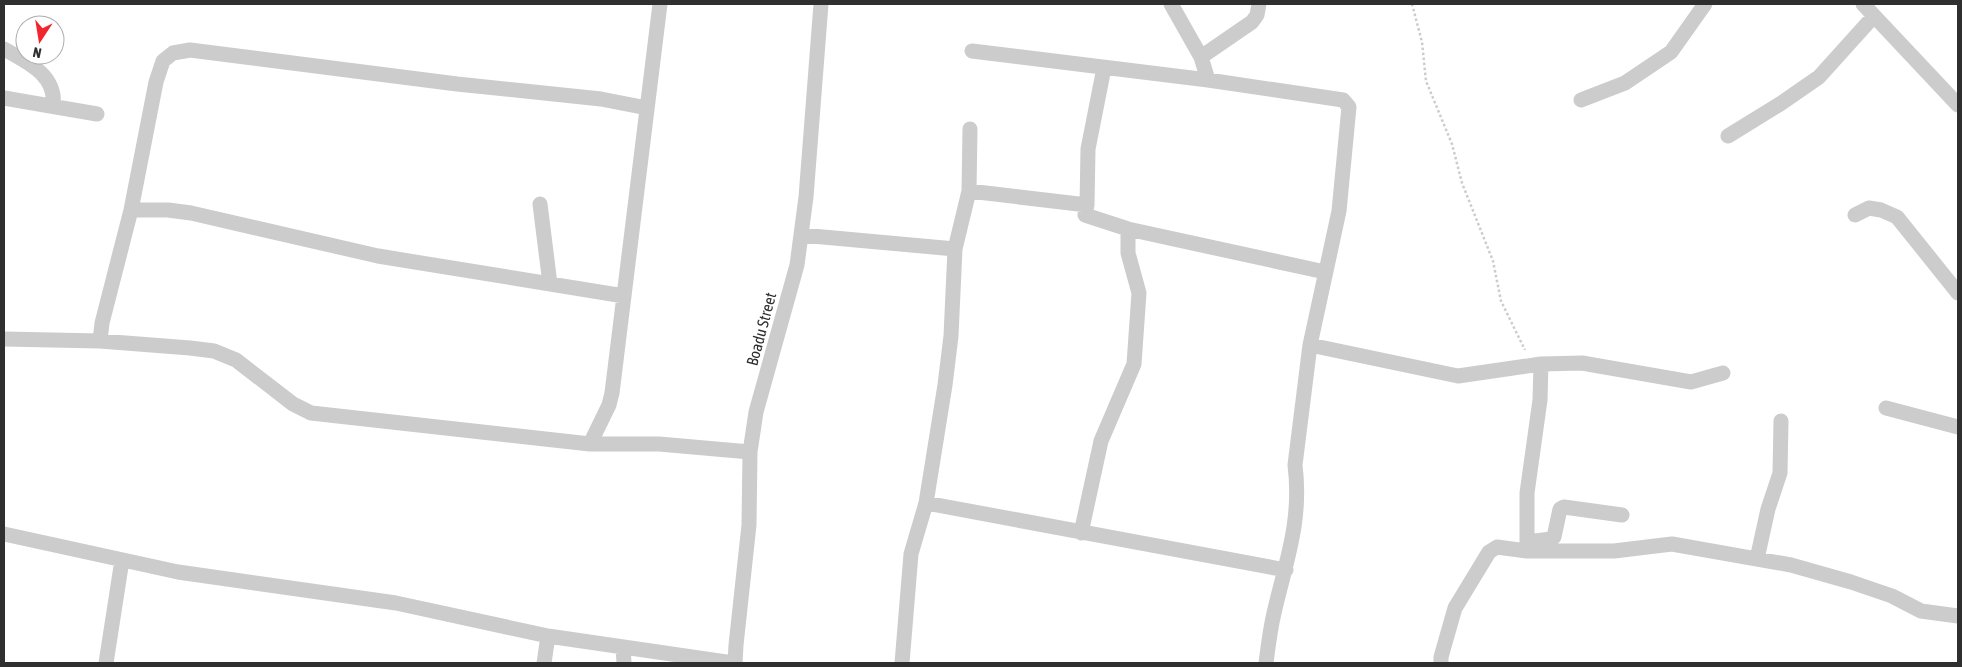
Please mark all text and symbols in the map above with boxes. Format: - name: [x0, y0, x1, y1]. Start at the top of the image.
- north arrow: [15, 15, 65, 65]
- text: N: [32, 44, 43, 61]
- street label: Boadu Street: [743, 290, 780, 368]

